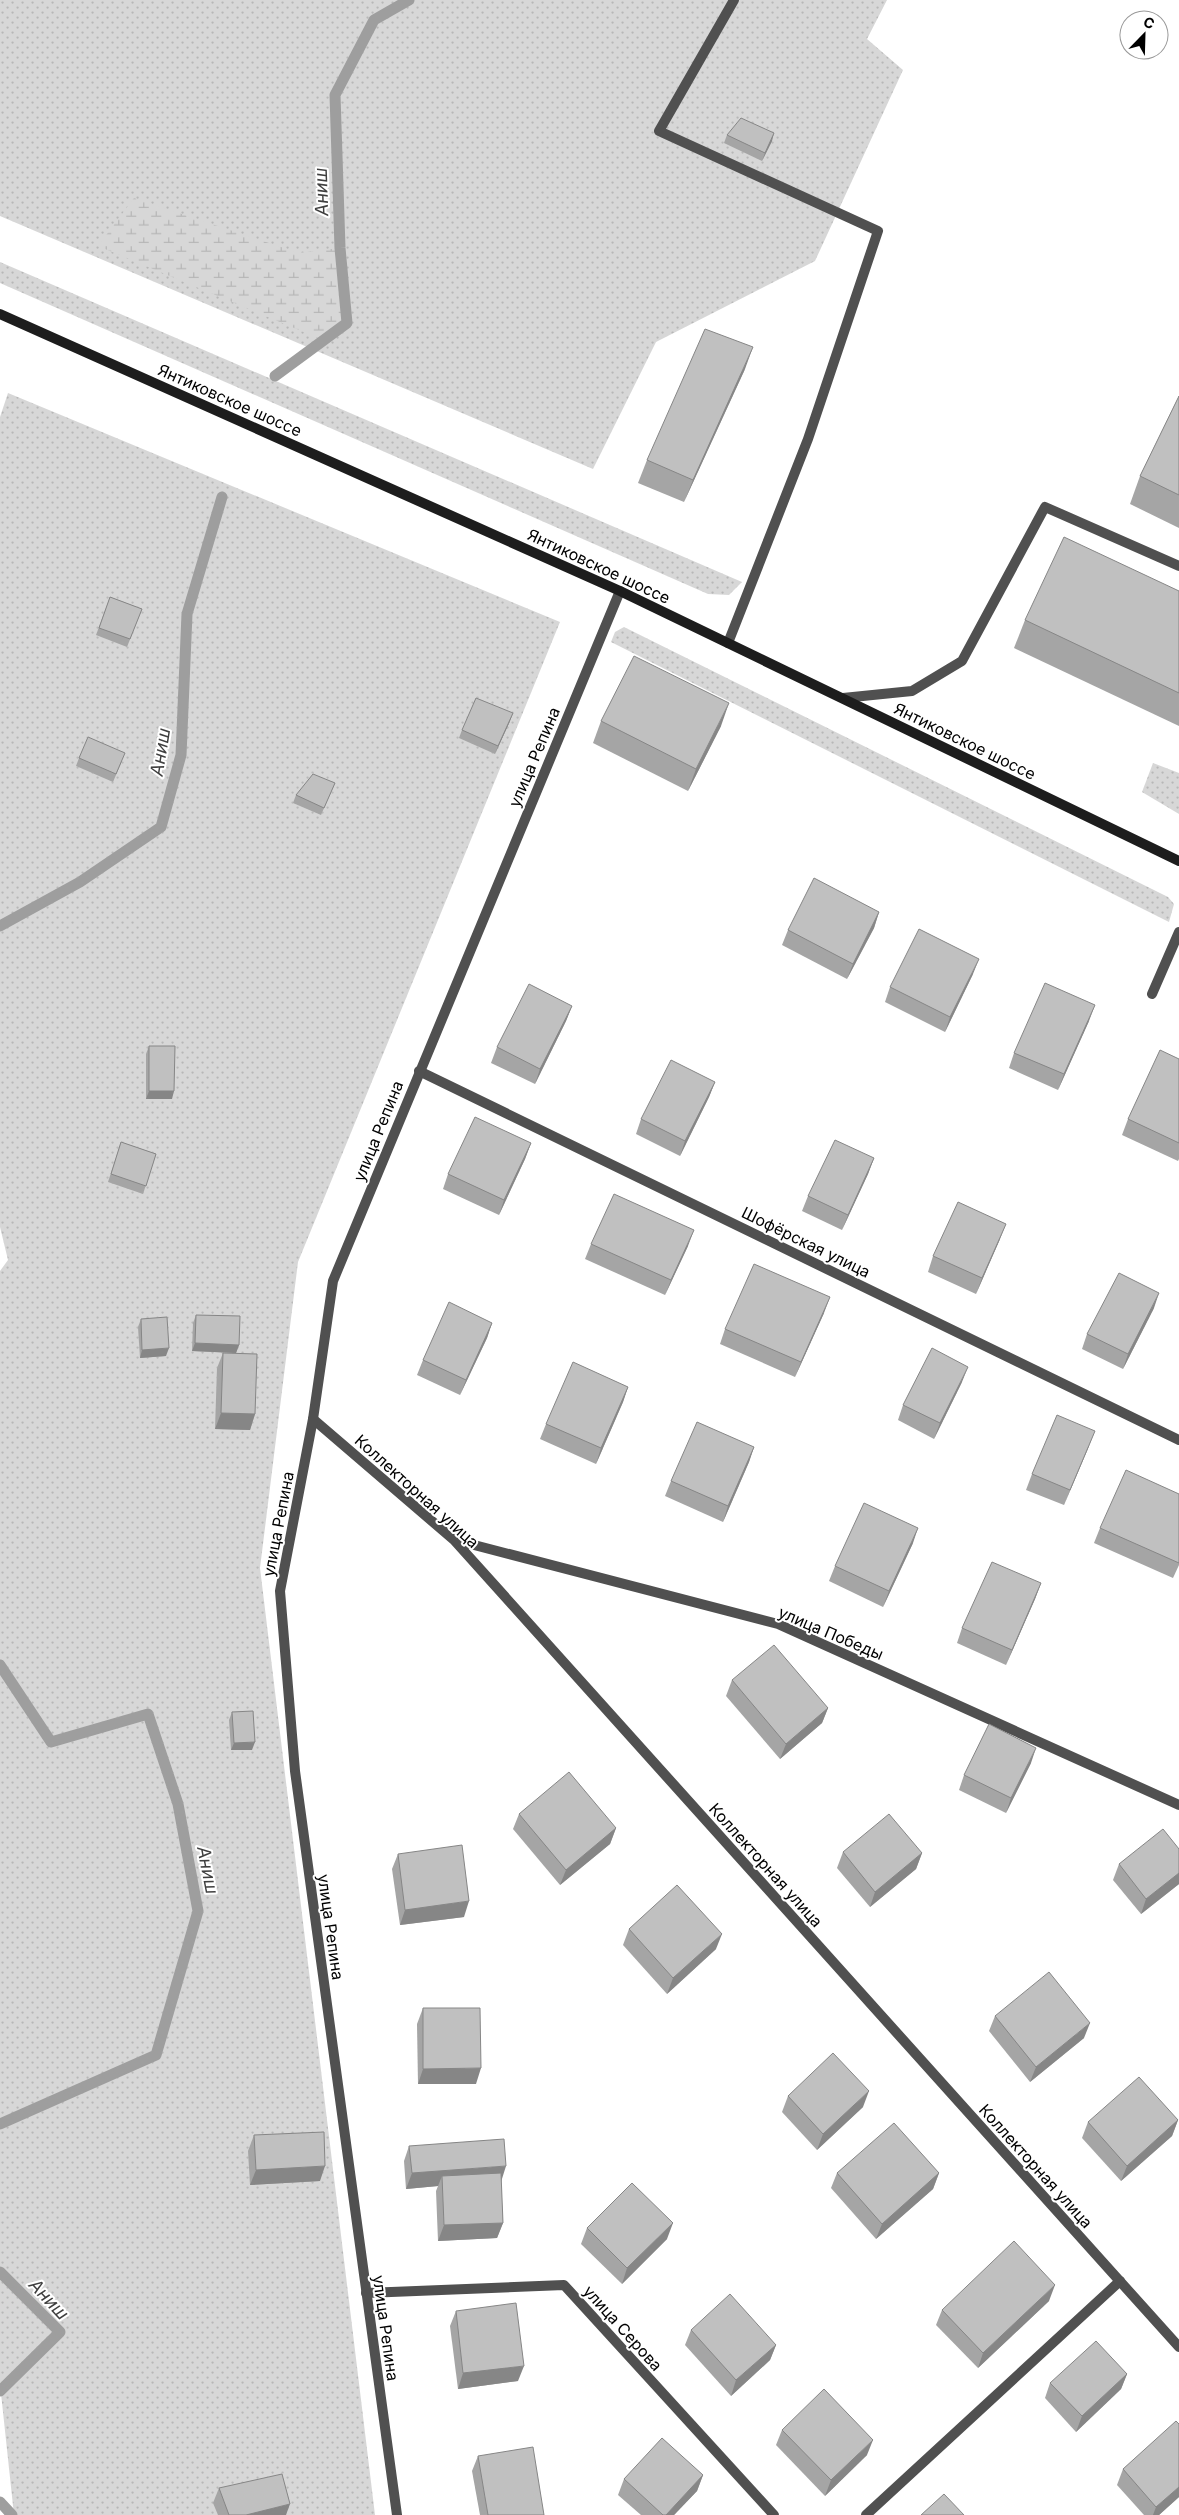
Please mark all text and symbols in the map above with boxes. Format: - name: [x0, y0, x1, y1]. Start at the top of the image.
- north arrow: [1119, 10, 1169, 60]
- text: С: [1141, 13, 1157, 32]
- water label: Аниш: [310, 167, 332, 218]
- street label: Янтиковское шоссе: [155, 359, 305, 441]
- street label: Янтиковское шоссе: [524, 524, 674, 608]
- street label: Янтиковское шоссе: [891, 698, 1039, 784]
- street label: улица Репина: [504, 704, 564, 810]
- water label: Аниш: [146, 726, 174, 779]
- street label: улица Репина: [349, 1078, 407, 1184]
- street label: Шофёрская улица: [738, 1202, 874, 1282]
- street label: Коллекторная улица: [351, 1430, 483, 1552]
- street label: улица Репина: [258, 1470, 298, 1578]
- street label: улица Победы: [776, 1602, 886, 1664]
- street label: Коллекторная улица: [705, 1799, 827, 1931]
- water label: Аниш: [193, 1843, 223, 1896]
- street label: улица Репина: [314, 1873, 348, 1981]
- street label: Коллекторная улица: [975, 2100, 1097, 2232]
- water label: Аниш: [24, 2273, 73, 2324]
- street label: улица Репина: [369, 2274, 403, 2382]
- street label: улица Серова: [579, 2281, 667, 2375]

